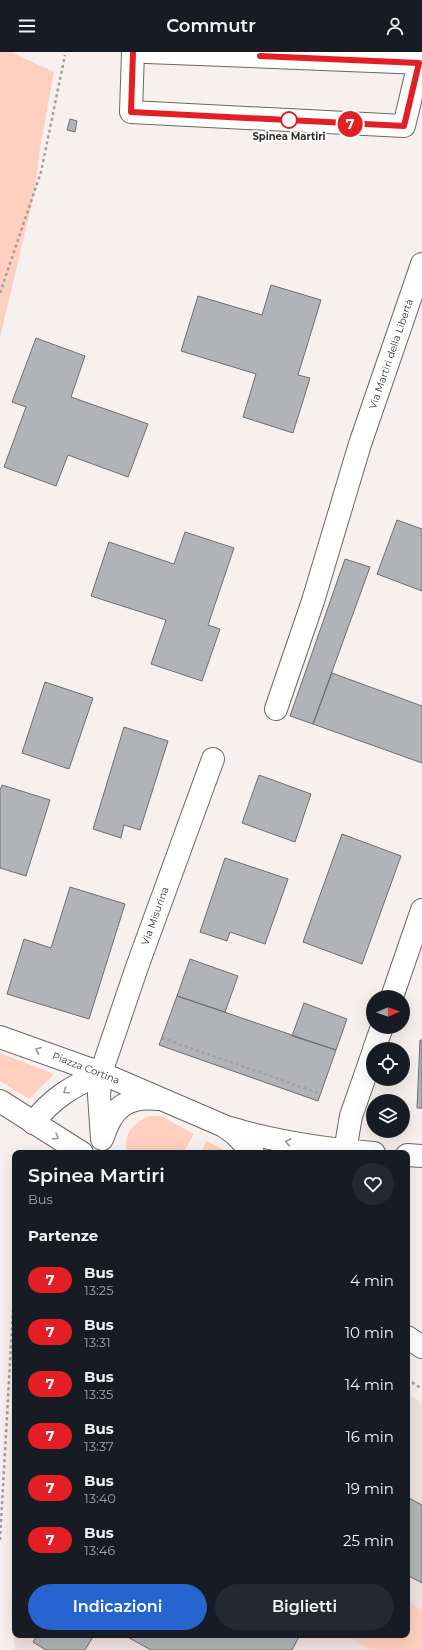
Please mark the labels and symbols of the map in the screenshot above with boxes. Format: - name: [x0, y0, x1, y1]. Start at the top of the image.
- marker: Spinea Martiri: [280, 111, 298, 129]
- line badge: 7: [337, 111, 363, 137]
- place label: Spinea Martiri: [252, 130, 326, 143]
- street label: Via Martiri della Libertà: [366, 297, 416, 411]
- street label: Via Misurina: [138, 885, 172, 947]
- north arrow: [366, 990, 410, 1034]
- one-way arrow: [34, 1047, 41, 1055]
- street label: Piazza Cortina: [50, 1049, 122, 1087]
- one-way arrow: [64, 1086, 71, 1093]
- one-way arrow: [52, 1132, 59, 1140]
- one-way arrow: [285, 1139, 291, 1147]

